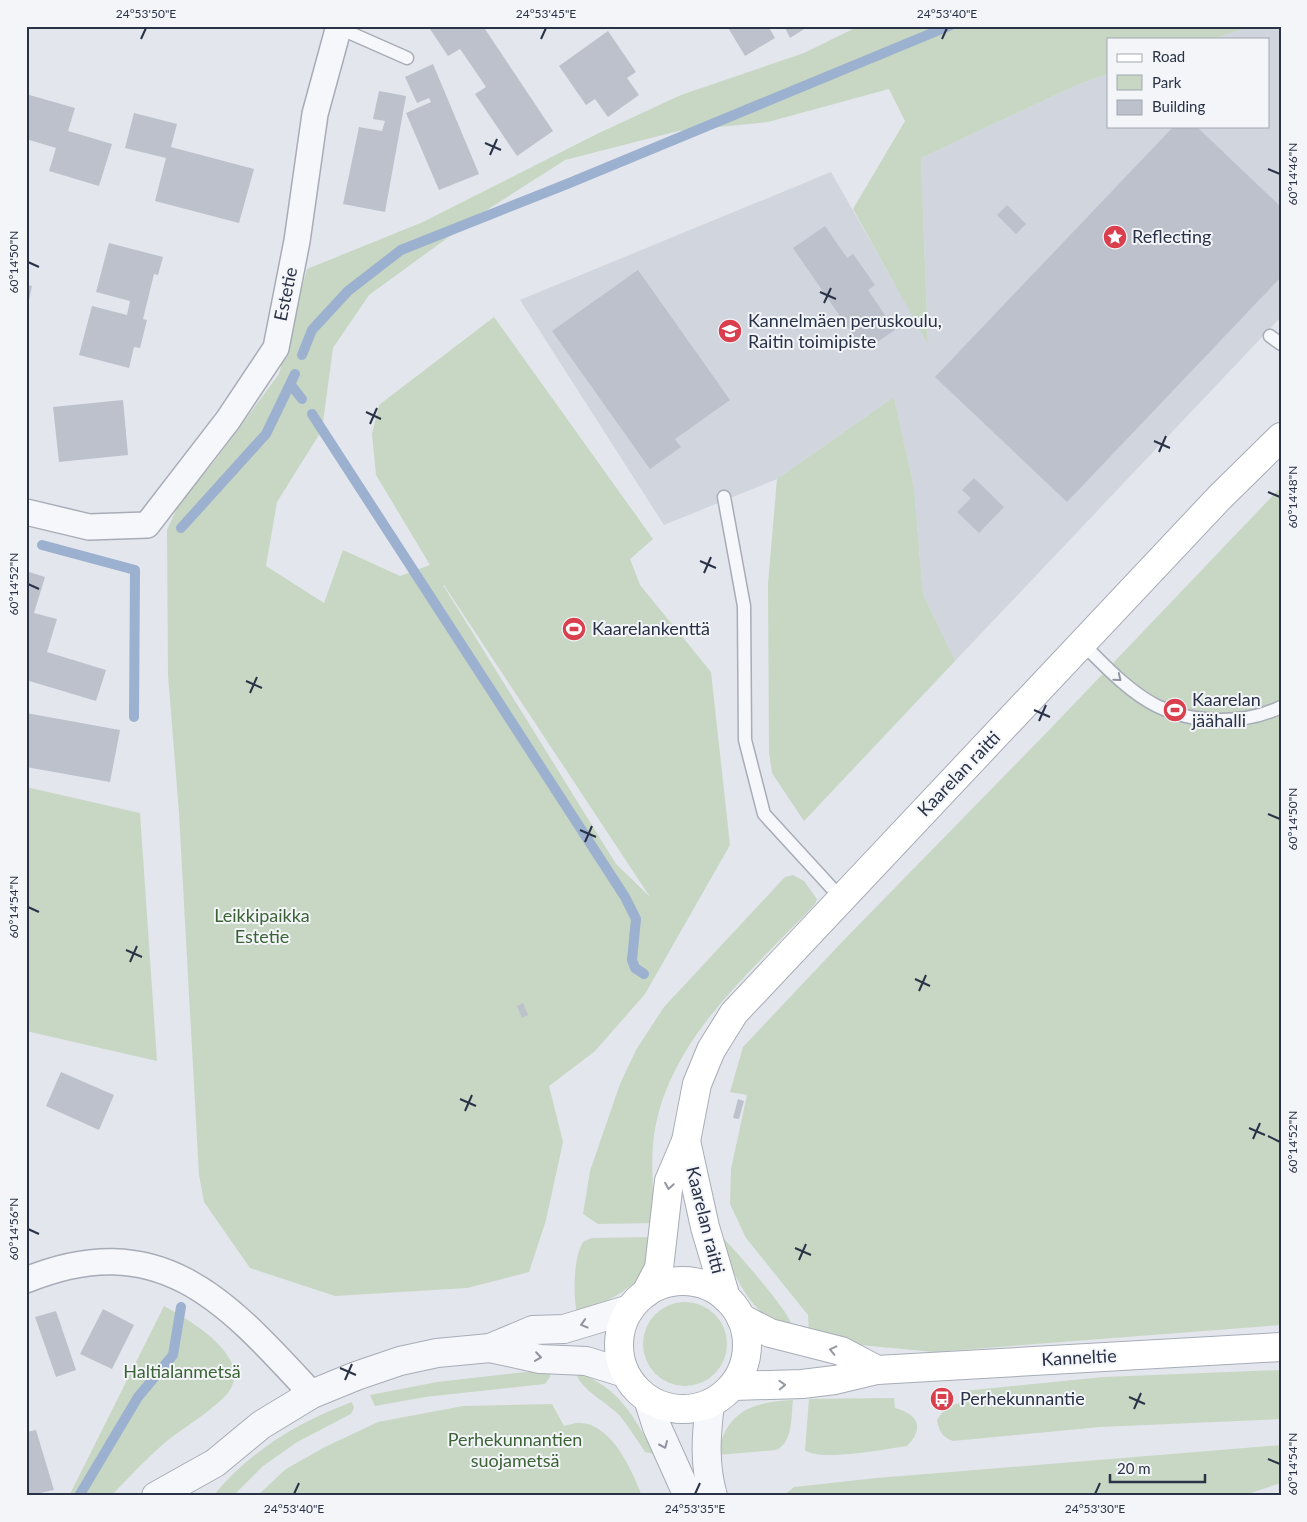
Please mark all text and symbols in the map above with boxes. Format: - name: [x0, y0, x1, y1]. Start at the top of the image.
- text: 24°53'50"E: [116, 6, 176, 21]
- text: 24°53'45"E: [516, 6, 576, 21]
- text: 24°53'40"E: [917, 6, 977, 21]
- legend: [1107, 38, 1270, 128]
- text: Road: [1152, 47, 1185, 65]
- text: Park: [1152, 73, 1182, 91]
- text: Building: [1152, 97, 1205, 115]
- text: 60°14'46"N: [1285, 143, 1300, 205]
- place icon: Reflecting: [1102, 224, 1128, 250]
- place label: Reflecting: [1132, 225, 1211, 247]
- text: 60°14'50"N: [6, 231, 21, 293]
- street label: Estetie: [269, 265, 301, 323]
- place label: Kannelmäen peruskoulu, Raitin toimipiste: [748, 309, 942, 352]
- school or university icon: Kannelmäen peruskoulu, Raitin toimipiste: [717, 318, 743, 344]
- text: 60°14'48"N: [1285, 466, 1300, 528]
- text: 60°14'52"N: [6, 553, 21, 615]
- sports icon: Kaarelankenttä: [561, 616, 587, 642]
- place label: Kaarelankenttä: [592, 617, 710, 639]
- one-way arrow: [1113, 672, 1122, 681]
- place label: Kaarelan jäähalli: [1191, 688, 1261, 731]
- sports icon: Kaarelan jäähalli: [1162, 697, 1188, 723]
- street label: Kaarelan raitti: [912, 726, 1004, 820]
- text: 60°14'50"N: [1285, 788, 1300, 850]
- text: 60°14'54"N: [6, 876, 21, 938]
- park label: Leikkipaikka Estetie: [214, 904, 310, 947]
- text: 60°14'52"N: [1285, 1111, 1300, 1173]
- street label: Kaarelan raitti: [682, 1164, 730, 1276]
- one-way arrow: [665, 1182, 675, 1191]
- text: 60°14'56"N: [6, 1198, 21, 1260]
- one-way arrow: [580, 1318, 589, 1328]
- street label: Kanneltie: [1041, 1344, 1117, 1370]
- one-way arrow: [828, 1345, 837, 1356]
- one-way arrow: [534, 1352, 542, 1362]
- park label: Haltialanmetsä: [123, 1360, 241, 1382]
- one-way arrow: [778, 1379, 786, 1390]
- bus stop icon: Perhekunnantie: [929, 1386, 955, 1412]
- place label: Perhekunnantie: [960, 1387, 1085, 1409]
- park label: Perhekunnantien suojametsä: [448, 1428, 582, 1471]
- text: 60°14'54"N: [1285, 1433, 1300, 1495]
- one-way arrow: [658, 1440, 669, 1449]
- scale bar: [1110, 1452, 1204, 1484]
- text: 20 m: [1117, 1459, 1151, 1477]
- text: 24°53'40"E: [264, 1501, 324, 1516]
- text: 24°53'35"E: [665, 1501, 725, 1516]
- text: 24°53'30"E: [1065, 1501, 1125, 1516]

